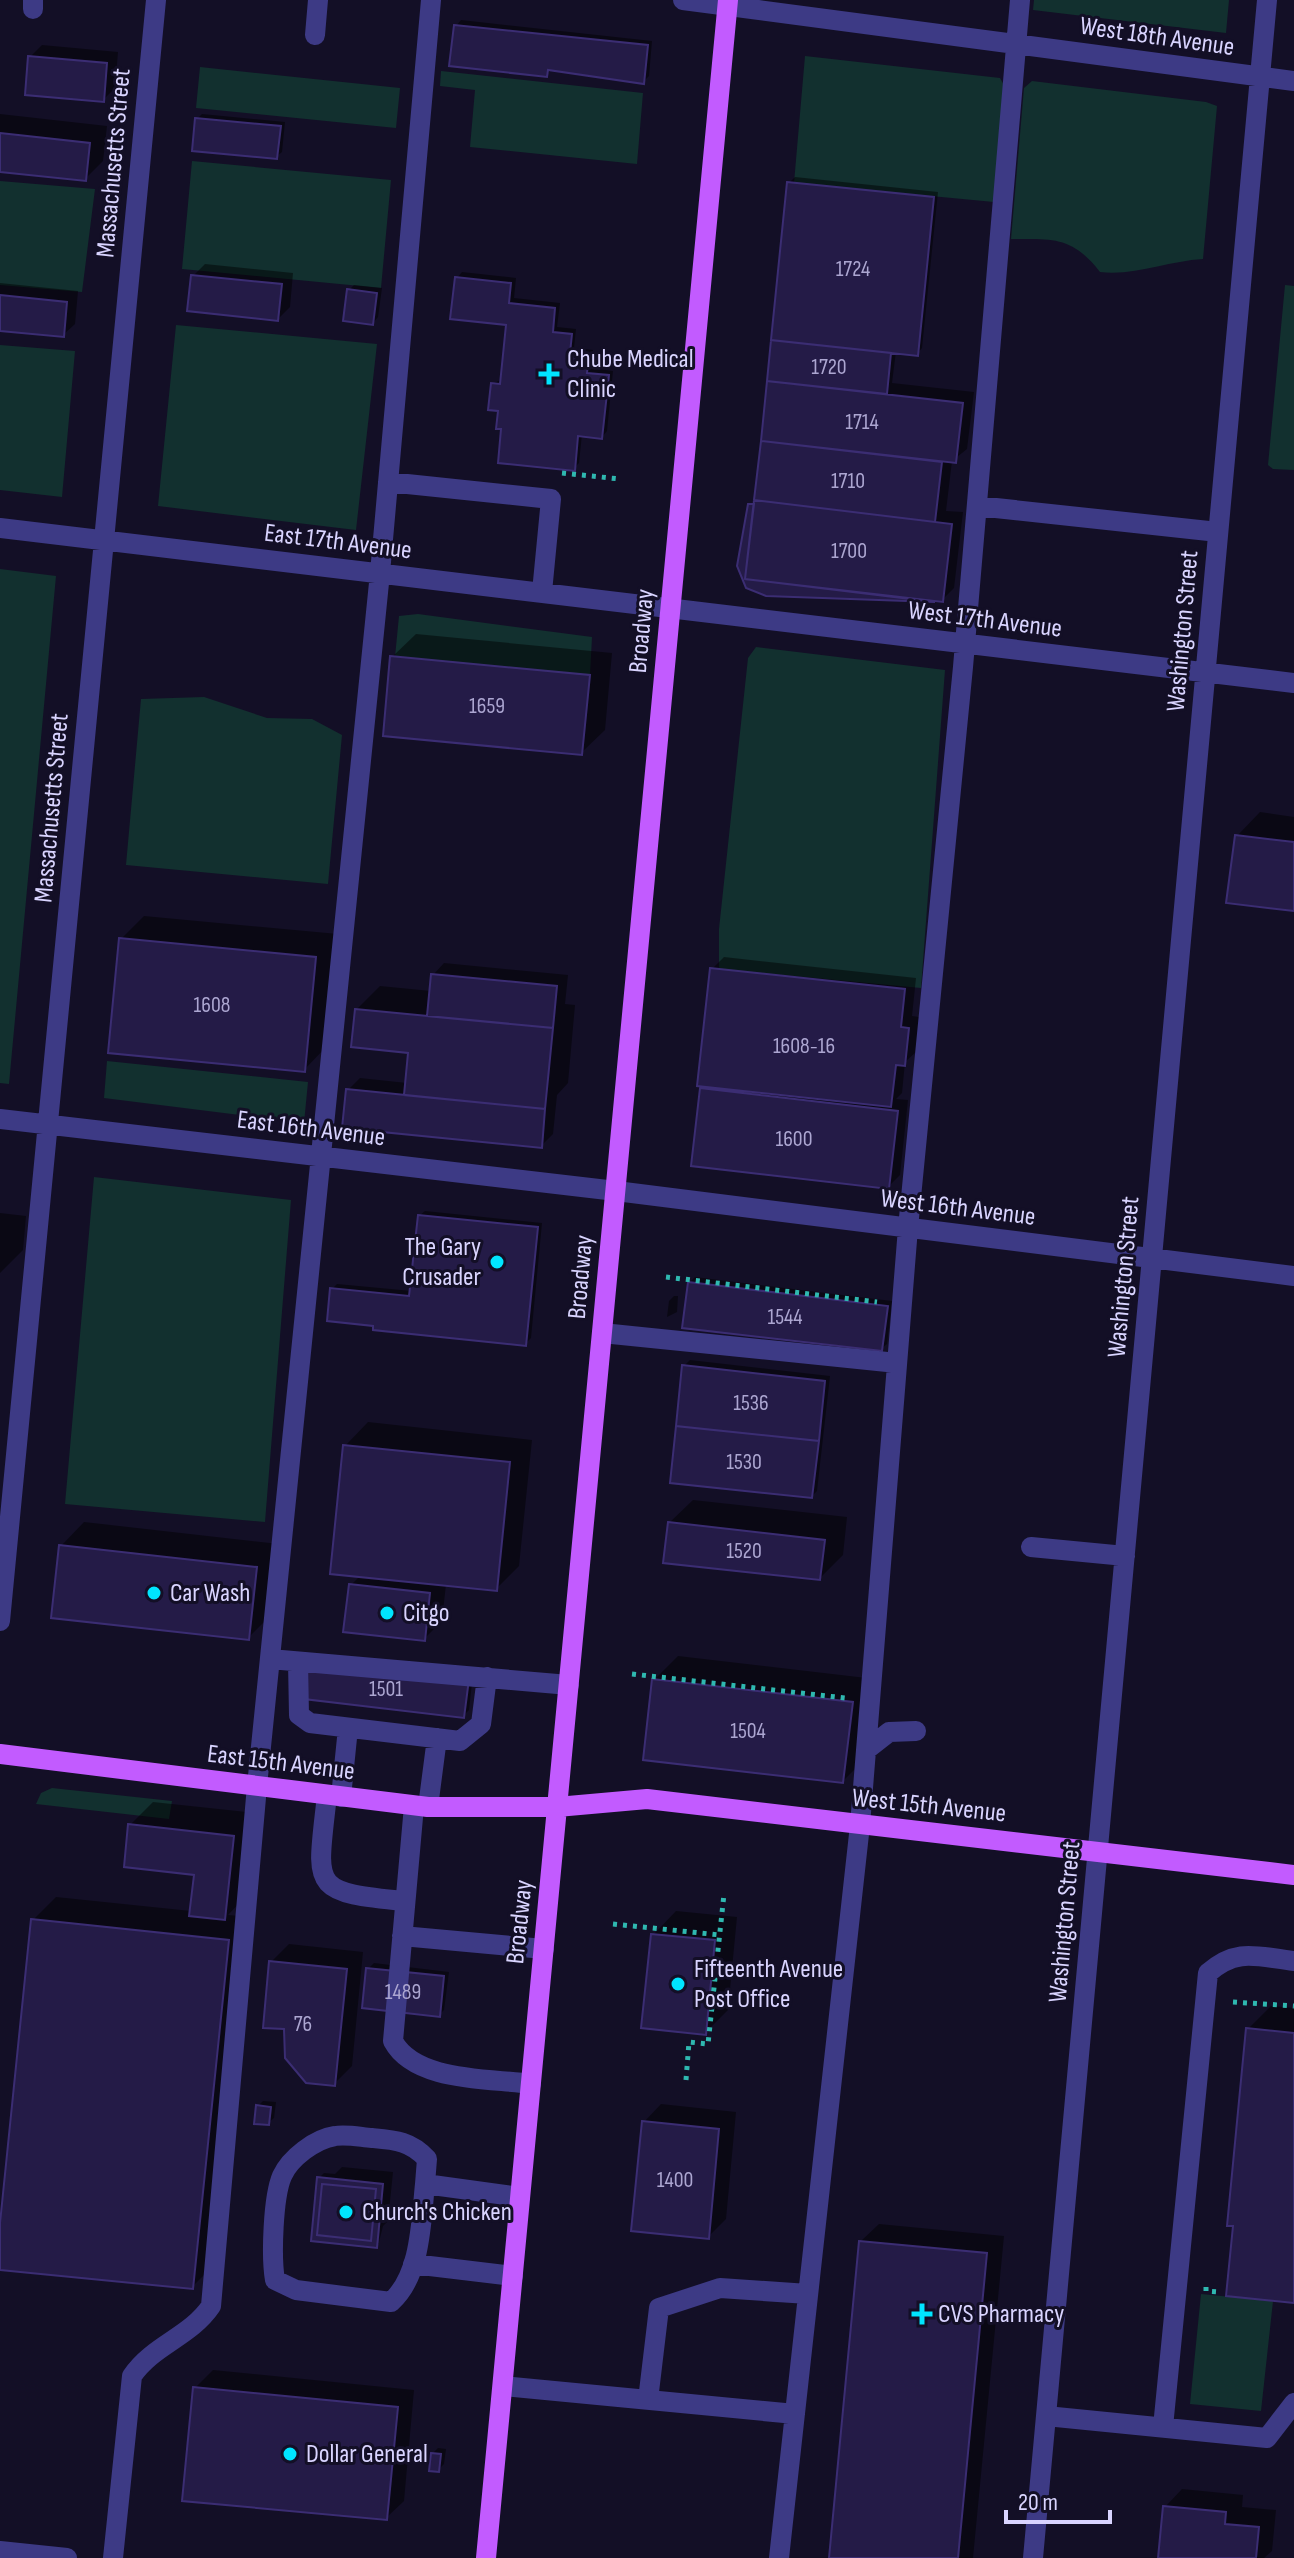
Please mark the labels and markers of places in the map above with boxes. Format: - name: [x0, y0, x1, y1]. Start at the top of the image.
- place label: Chube Medical Clinic: [567, 344, 693, 405]
- marker: Chube Medical Clinic: [538, 363, 560, 385]
- place label: The Gary Crusader: [402, 1232, 482, 1293]
- marker: The Gary Crusader: [488, 1253, 506, 1271]
- place label: Car Wash: [170, 1578, 250, 1609]
- marker: Car Wash: [145, 1584, 163, 1602]
- place label: Citgo: [403, 1598, 449, 1629]
- marker: Citgo: [378, 1604, 396, 1622]
- place label: Fifteenth Avenue Post Office: [694, 1954, 843, 2015]
- marker: Fifteenth Avenue Post Office: [669, 1975, 687, 1993]
- place label: Church's Chicken: [362, 2197, 512, 2228]
- marker: Church's Chicken: [337, 2203, 355, 2221]
- place label: CVS Pharmacy: [938, 2299, 1064, 2330]
- marker: CVS Pharmacy: [913, 2305, 931, 2323]
- place label: Dollar General: [306, 2439, 428, 2470]
- marker: Dollar General: [281, 2445, 299, 2463]

